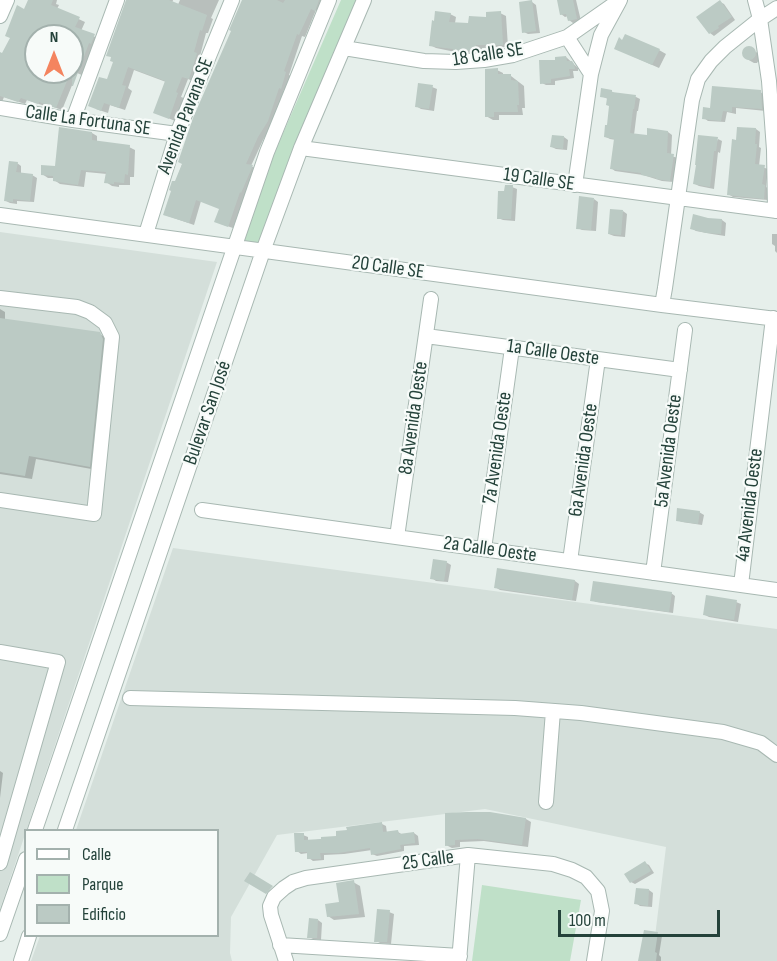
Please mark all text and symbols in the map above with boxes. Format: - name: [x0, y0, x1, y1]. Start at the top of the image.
- north arrow: [24, 24, 84, 84]
- text: N: [50, 28, 58, 47]
- street label: 18 Calle SE: [451, 38, 525, 72]
- street label: Avenida Pavana SE: [153, 54, 219, 178]
- street label: Calle La Fortuna SE: [24, 100, 152, 142]
- street label: 19 Calle SE: [502, 163, 576, 197]
- street label: 20 Calle SE: [350, 251, 426, 285]
- street label: 1a Calle Oeste: [505, 335, 601, 371]
- street label: Bulevar San José: [179, 358, 237, 468]
- street label: 8a Avenida Oeste: [394, 360, 434, 476]
- street label: 7a Avenida Oeste: [478, 390, 518, 506]
- street label: 5a Avenida Oeste: [650, 393, 688, 509]
- street label: 6a Avenida Oeste: [564, 402, 604, 518]
- street label: 4a Avenida Oeste: [731, 447, 769, 563]
- street label: 2a Calle Oeste: [442, 532, 538, 568]
- legend: [24, 829, 219, 937]
- text: Calle: [82, 844, 111, 865]
- street label: 25 Calle: [401, 845, 455, 877]
- text: Parque: [82, 874, 123, 895]
- scale bar: [561, 898, 723, 936]
- text: Edificio: [82, 904, 126, 925]
- text: 100 m: [569, 910, 606, 931]

